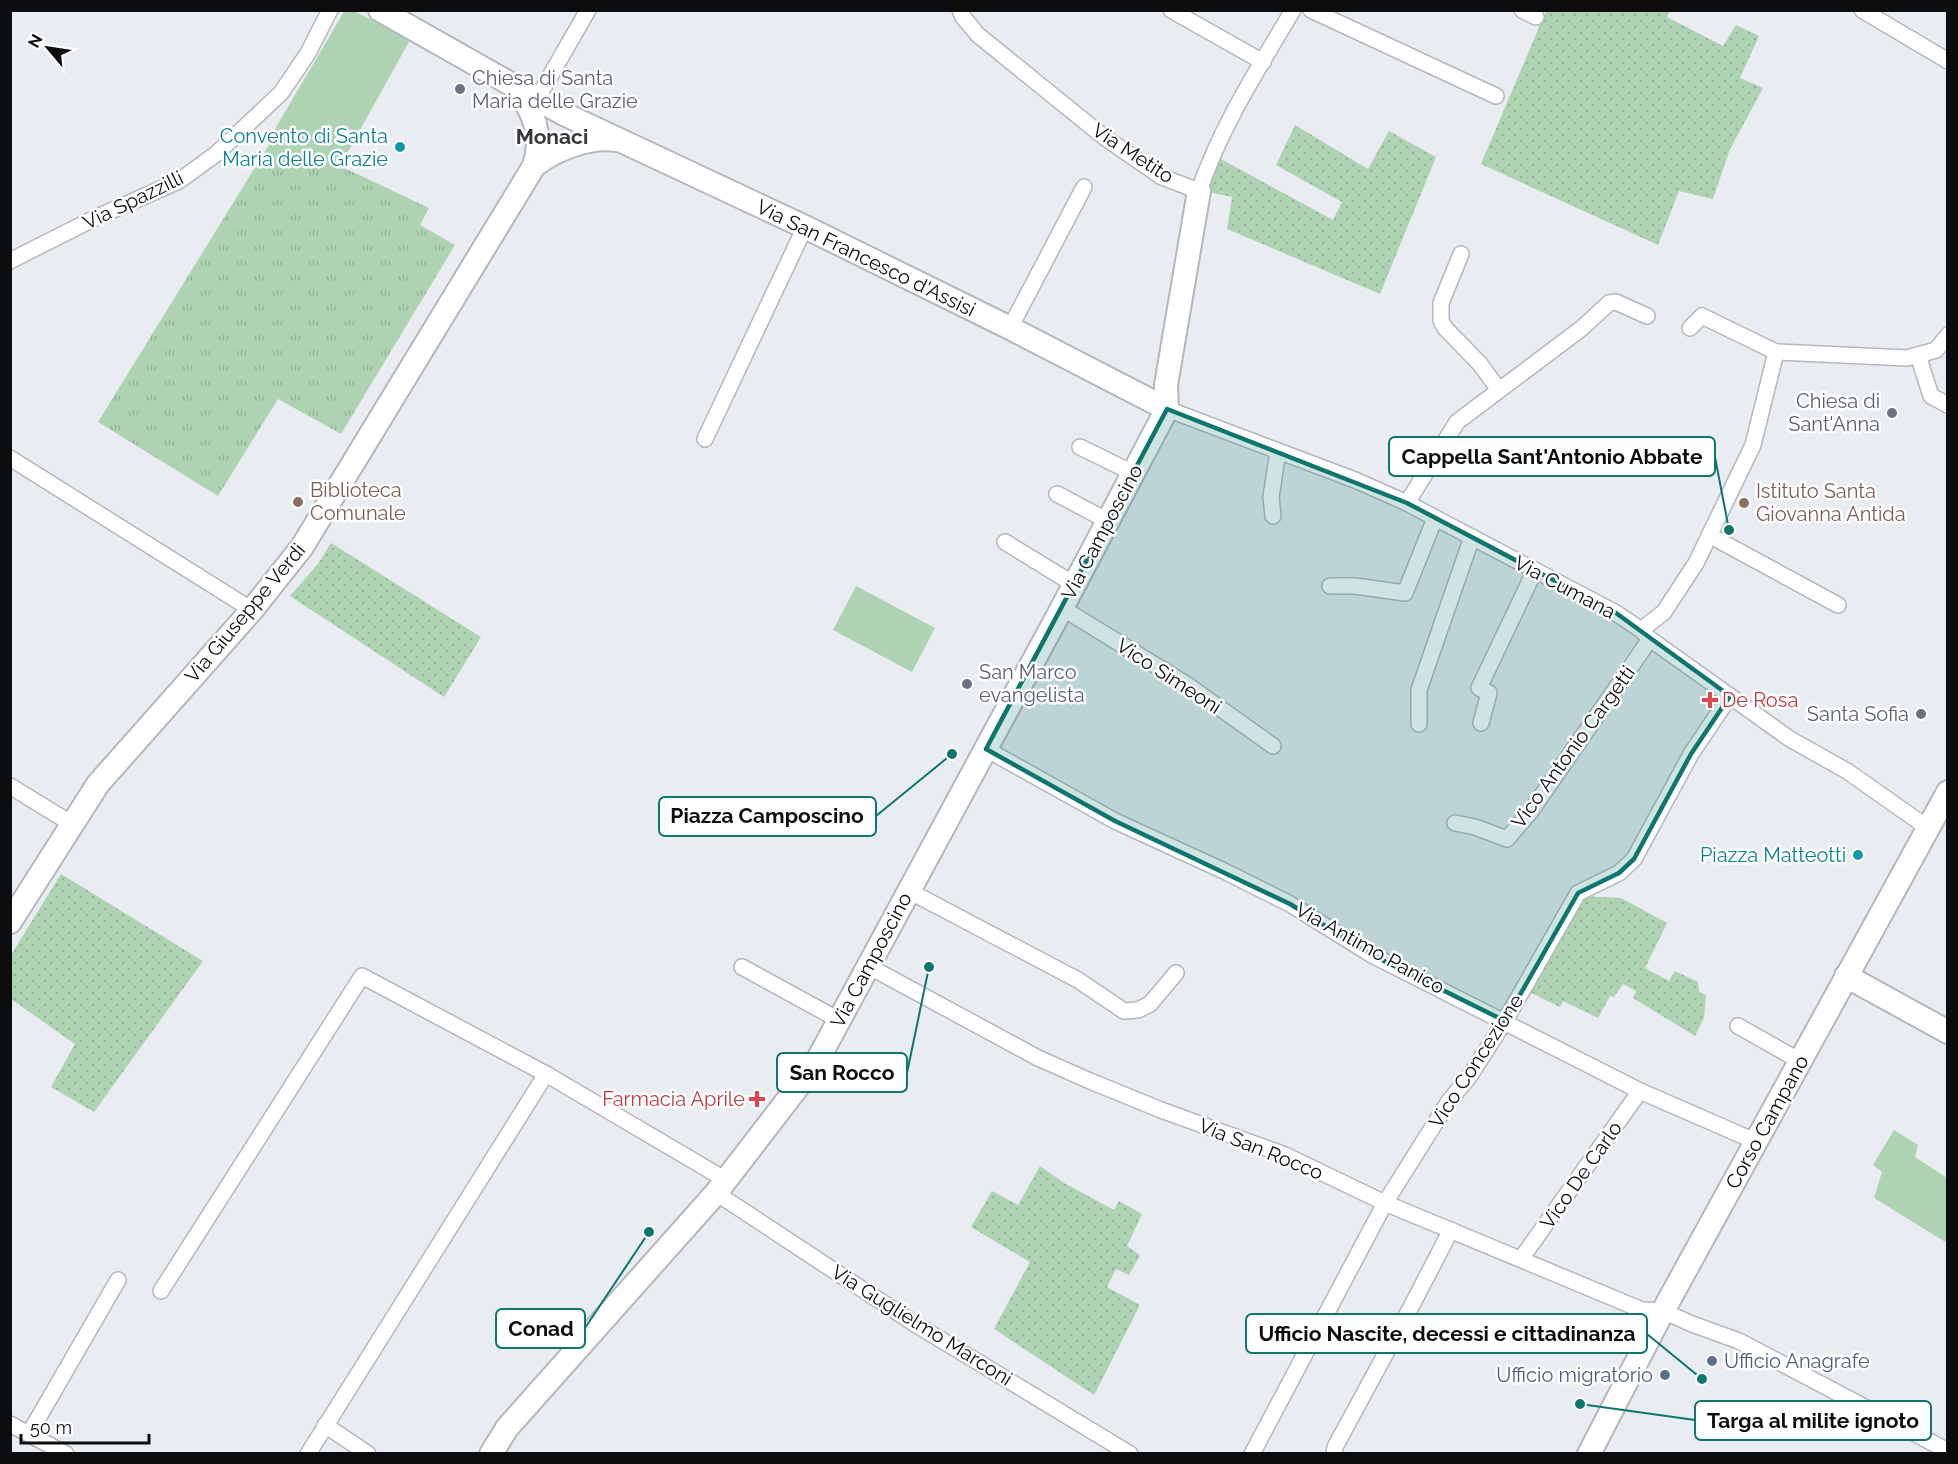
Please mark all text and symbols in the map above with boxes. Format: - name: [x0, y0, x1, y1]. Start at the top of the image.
- north arrow: [18, 18, 78, 78]
- text: N: [24, 31, 47, 51]
- place label: Chiesa di Santa Maria delle Grazie: [472, 66, 638, 113]
- marker: Chiesa di Santa Maria delle Grazie: [453, 82, 467, 96]
- street label: Via Metito: [1088, 118, 1178, 188]
- place label: Convento di Santa Maria delle Grazie: [220, 124, 388, 171]
- district label: Monaci: [516, 124, 588, 149]
- marker: Convento di Santa Maria delle Grazie: [393, 140, 407, 154]
- street label: Via Spazzilli: [79, 165, 187, 235]
- street label: Via San Francesco d'Assisi: [753, 194, 979, 322]
- place label: Chiesa di Sant'Anna: [1788, 389, 1880, 436]
- marker: Chiesa di Sant'Anna: [1885, 406, 1899, 420]
- callout: Cappella Sant'Antonio Abbate: [1389, 437, 1715, 476]
- text: Cappella Sant'Antonio Abbate: [1401, 444, 1703, 469]
- street label: Via Camposcino: [1056, 460, 1148, 604]
- place label: Biblioteca Comunale: [310, 478, 406, 525]
- place label: Istituto Santa Giovanna Antida: [1756, 479, 1906, 526]
- marker: Biblioteca Comunale: [291, 495, 305, 509]
- marker: Istituto Santa Giovanna Antida: [1737, 496, 1751, 510]
- street label: Via Giuseppe Verdi: [180, 539, 310, 687]
- street label: Via Cumana: [1510, 550, 1620, 624]
- street label: Vico Simeoni: [1112, 633, 1226, 719]
- place label: San Marco evangelista: [979, 660, 1085, 707]
- street label: Vico Antonio Cargetti: [1506, 661, 1640, 833]
- marker: San Marco evangelista: [960, 677, 974, 691]
- place label: De Rosa: [1722, 688, 1798, 712]
- marker: De Rosa: [1703, 693, 1717, 707]
- place label: Santa Sofia: [1807, 702, 1909, 726]
- marker: Santa Sofia: [1914, 707, 1928, 721]
- callout: Piazza Camposcino: [659, 797, 876, 836]
- text: Piazza Camposcino: [670, 803, 864, 828]
- place label: Piazza Matteotti: [1700, 843, 1846, 867]
- marker: Piazza Matteotti: [1851, 848, 1865, 862]
- street label: Via Camposcino: [825, 888, 917, 1032]
- street label: Via Antimo Panico: [1291, 897, 1449, 999]
- street label: Vico Concezione: [1424, 989, 1528, 1133]
- street label: Corso Campano: [1720, 1051, 1814, 1193]
- callout: San Rocco: [777, 1053, 907, 1092]
- text: San Rocco: [789, 1060, 895, 1085]
- place label: Farmacia Aprile: [602, 1087, 745, 1111]
- marker: Farmacia Aprile: [750, 1092, 764, 1106]
- street label: Via San Rocco: [1195, 1113, 1327, 1185]
- street label: Vico De Carlo: [1535, 1116, 1627, 1233]
- street label: Via Guglielmo Marconi: [827, 1260, 1017, 1390]
- callout: Conad: [496, 1309, 585, 1348]
- callout: Ufficio Nascite, decessi e cittadinanza: [1246, 1314, 1647, 1353]
- text: Conad: [508, 1316, 574, 1341]
- text: Ufficio Nascite, decessi e cittadinanza: [1258, 1321, 1636, 1346]
- place label: Ufficio Anagrafe: [1724, 1349, 1870, 1373]
- marker: Ufficio Anagrafe: [1705, 1354, 1719, 1368]
- place label: Ufficio migratorio: [1496, 1363, 1653, 1387]
- marker: Ufficio migratorio: [1658, 1368, 1672, 1382]
- callout: Targa al milite ignoto: [1695, 1401, 1931, 1440]
- scale bar: [21, 1407, 148, 1445]
- text: Targa al milite ignoto: [1707, 1408, 1919, 1433]
- text: 50 m: [30, 1417, 72, 1438]

